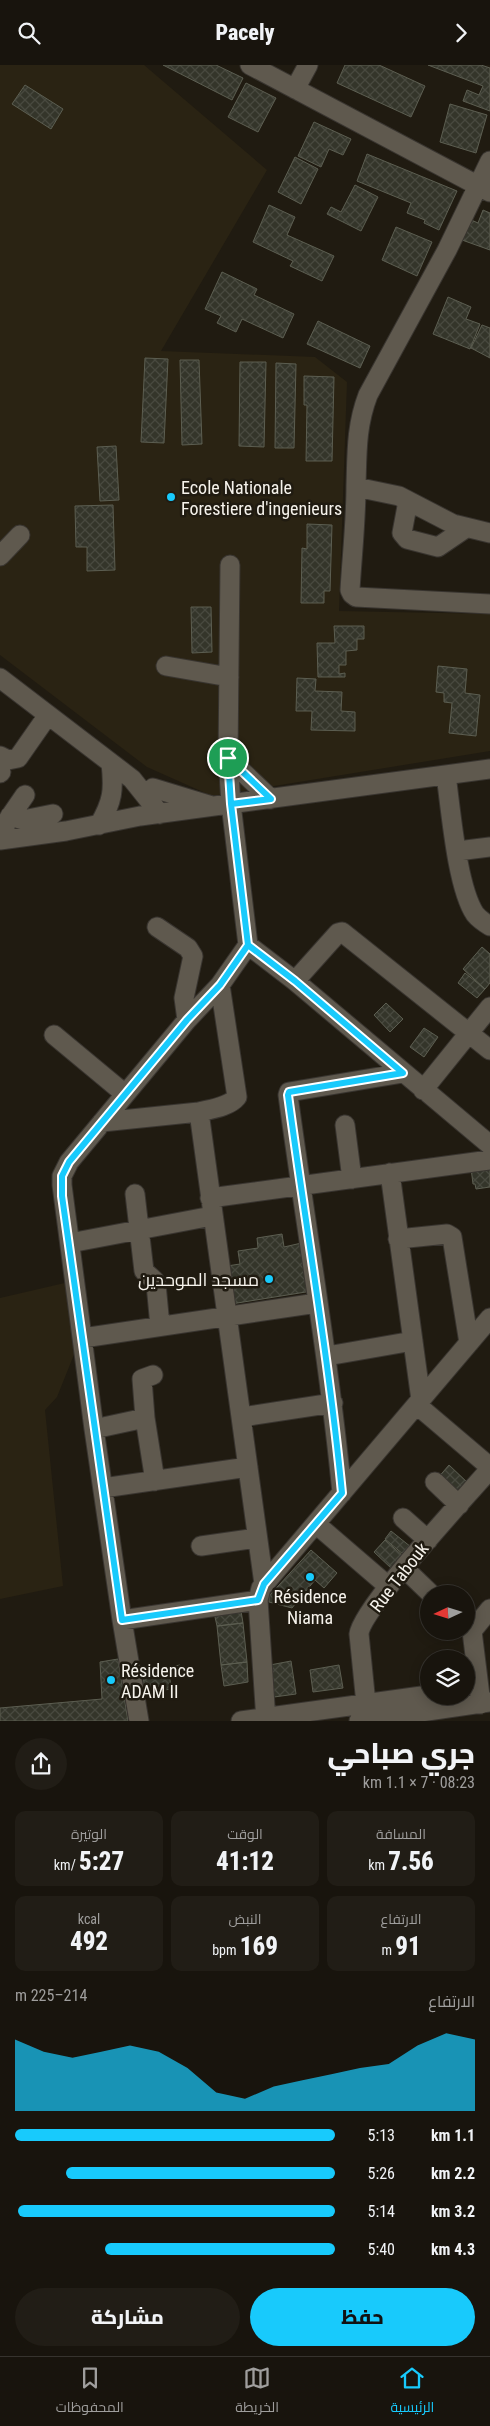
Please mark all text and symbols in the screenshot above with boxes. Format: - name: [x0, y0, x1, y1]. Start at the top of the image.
- icon: search: [15, 19, 43, 47]
- icon: forward: [447, 19, 475, 47]
- text: Pacely: [215, 20, 275, 45]
- place label: Ecole Nationale Forestiere d'ingenieurs: [181, 477, 342, 519]
- marker: Ecole Nationale Forestiere d'ingenieurs: [165, 491, 177, 503]
- pin: [207, 737, 249, 779]
- icon: arrive: [214, 744, 242, 772]
- place label: مسجد الموحدين: [138, 1269, 259, 1291]
- marker: مسجد الموحدين: [263, 1273, 275, 1285]
- street label: Rue Tabouk: [365, 1538, 433, 1616]
- marker: Résidence Niama: [304, 1571, 316, 1583]
- north arrow: [420, 1585, 475, 1640]
- map controls: [420, 1585, 475, 1705]
- place label: Résidence Niama: [273, 1586, 347, 1628]
- button: layers: [420, 1650, 475, 1705]
- place label: Résidence ADAM II: [121, 1660, 194, 1702]
- marker: Résidence ADAM II: [105, 1674, 117, 1686]
- text: جري صباحي: [327, 1737, 475, 1770]
- button: share: [15, 1738, 67, 1790]
- text: 08:23 · 7 × 1.1 km: [363, 1773, 475, 1792]
- text: الوتيرة: [71, 1826, 107, 1842]
- text: الوقت: [227, 1826, 263, 1842]
- text: المسافة: [376, 1826, 426, 1842]
- text: 5:27: [79, 1847, 124, 1876]
- text: 41:12: [216, 1847, 274, 1876]
- text: 7.56: [388, 1847, 434, 1876]
- text: /km: [54, 1857, 79, 1873]
- text: km: [368, 1857, 388, 1873]
- text: kcal: [78, 1911, 100, 1927]
- text: النبض: [229, 1911, 261, 1927]
- text: الارتفاع: [380, 1911, 422, 1927]
- text: 492: [70, 1927, 108, 1956]
- text: 169: [240, 1932, 278, 1961]
- text: 91: [395, 1932, 421, 1961]
- text: bpm: [212, 1942, 240, 1958]
- text: m: [381, 1942, 395, 1958]
- text: 214–225 m: [15, 1986, 87, 2005]
- text: الارتفاع: [428, 1992, 475, 2011]
- text: 5:13: [368, 2126, 395, 2145]
- text: 1.1 km: [431, 2126, 475, 2145]
- text: 5:26: [368, 2164, 395, 2183]
- text: 2.2 km: [431, 2164, 475, 2183]
- text: 5:14: [368, 2202, 395, 2221]
- text: 3.2 km: [431, 2202, 475, 2221]
- text: 5:40: [368, 2240, 395, 2259]
- text: 4.3 km: [431, 2240, 475, 2259]
- button: مشاركة: [15, 2288, 240, 2346]
- button: حفظ: [250, 2288, 475, 2346]
- tab: المحفوظات: [56, 2364, 124, 2420]
- tab: الخريطة: [235, 2364, 279, 2420]
- tab: الرئيسية: [390, 2364, 434, 2420]

